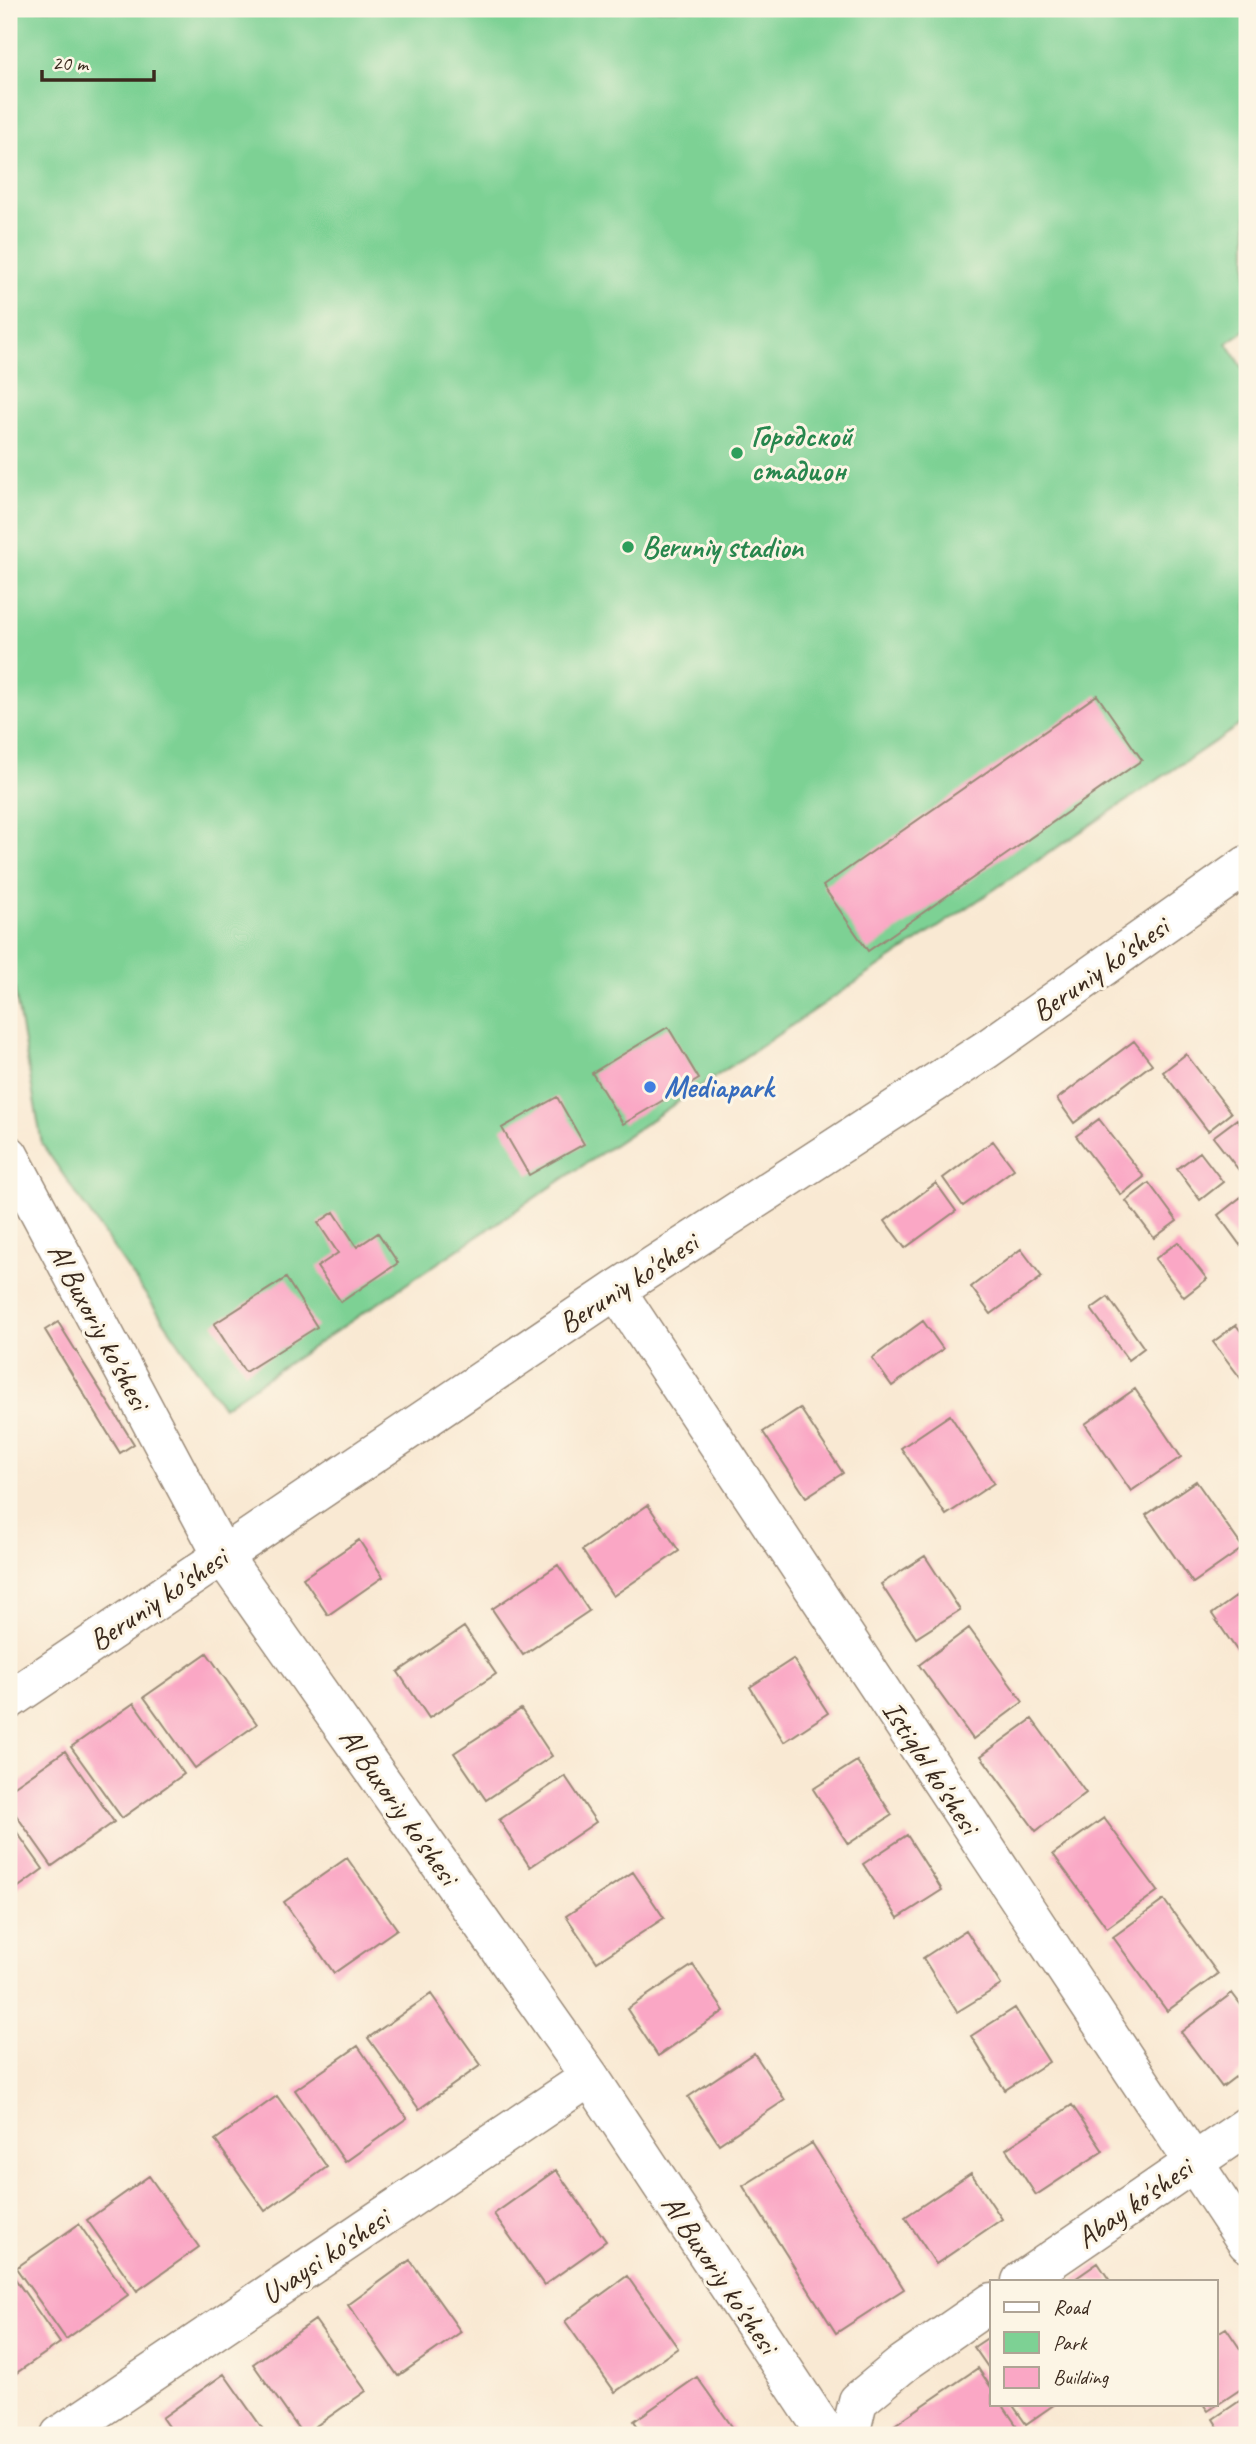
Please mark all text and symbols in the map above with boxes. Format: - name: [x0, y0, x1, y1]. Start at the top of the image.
- scale bar: [42, 38, 154, 82]
- text: 20 m: [52, 50, 90, 76]
- place label: Городской стадион: [751, 417, 854, 489]
- marker: Городской стадион: [729, 445, 745, 461]
- place label: Beruniy stadion: [642, 528, 804, 566]
- marker: Beruniy stadion: [620, 539, 636, 555]
- street label: Beruniy ko'shesi: [1024, 906, 1179, 1030]
- place label: Mediapark: [664, 1068, 776, 1106]
- marker: Mediapark: [642, 1079, 658, 1095]
- street label: Beruniy ko'shesi: [551, 1222, 708, 1342]
- street label: Al Buxoriy ko'shesi: [39, 1236, 160, 1419]
- street label: Beruniy ko'shesi: [82, 1537, 237, 1659]
- street label: Istiqlol ko'shesi: [874, 1693, 990, 1844]
- street label: Al Buxoriy ko'shesi: [331, 1720, 469, 1895]
- street label: Abay ko'shesi: [1069, 2147, 1202, 2257]
- street label: Al Buxoriy ko'shesi: [653, 2187, 789, 2363]
- street label: Uvaysi ko'shesi: [254, 2197, 399, 2313]
- legend: [990, 2280, 1218, 2406]
- text: Road: [1053, 2294, 1092, 2320]
- text: Park: [1053, 2330, 1088, 2356]
- text: Building: [1053, 2364, 1110, 2390]

